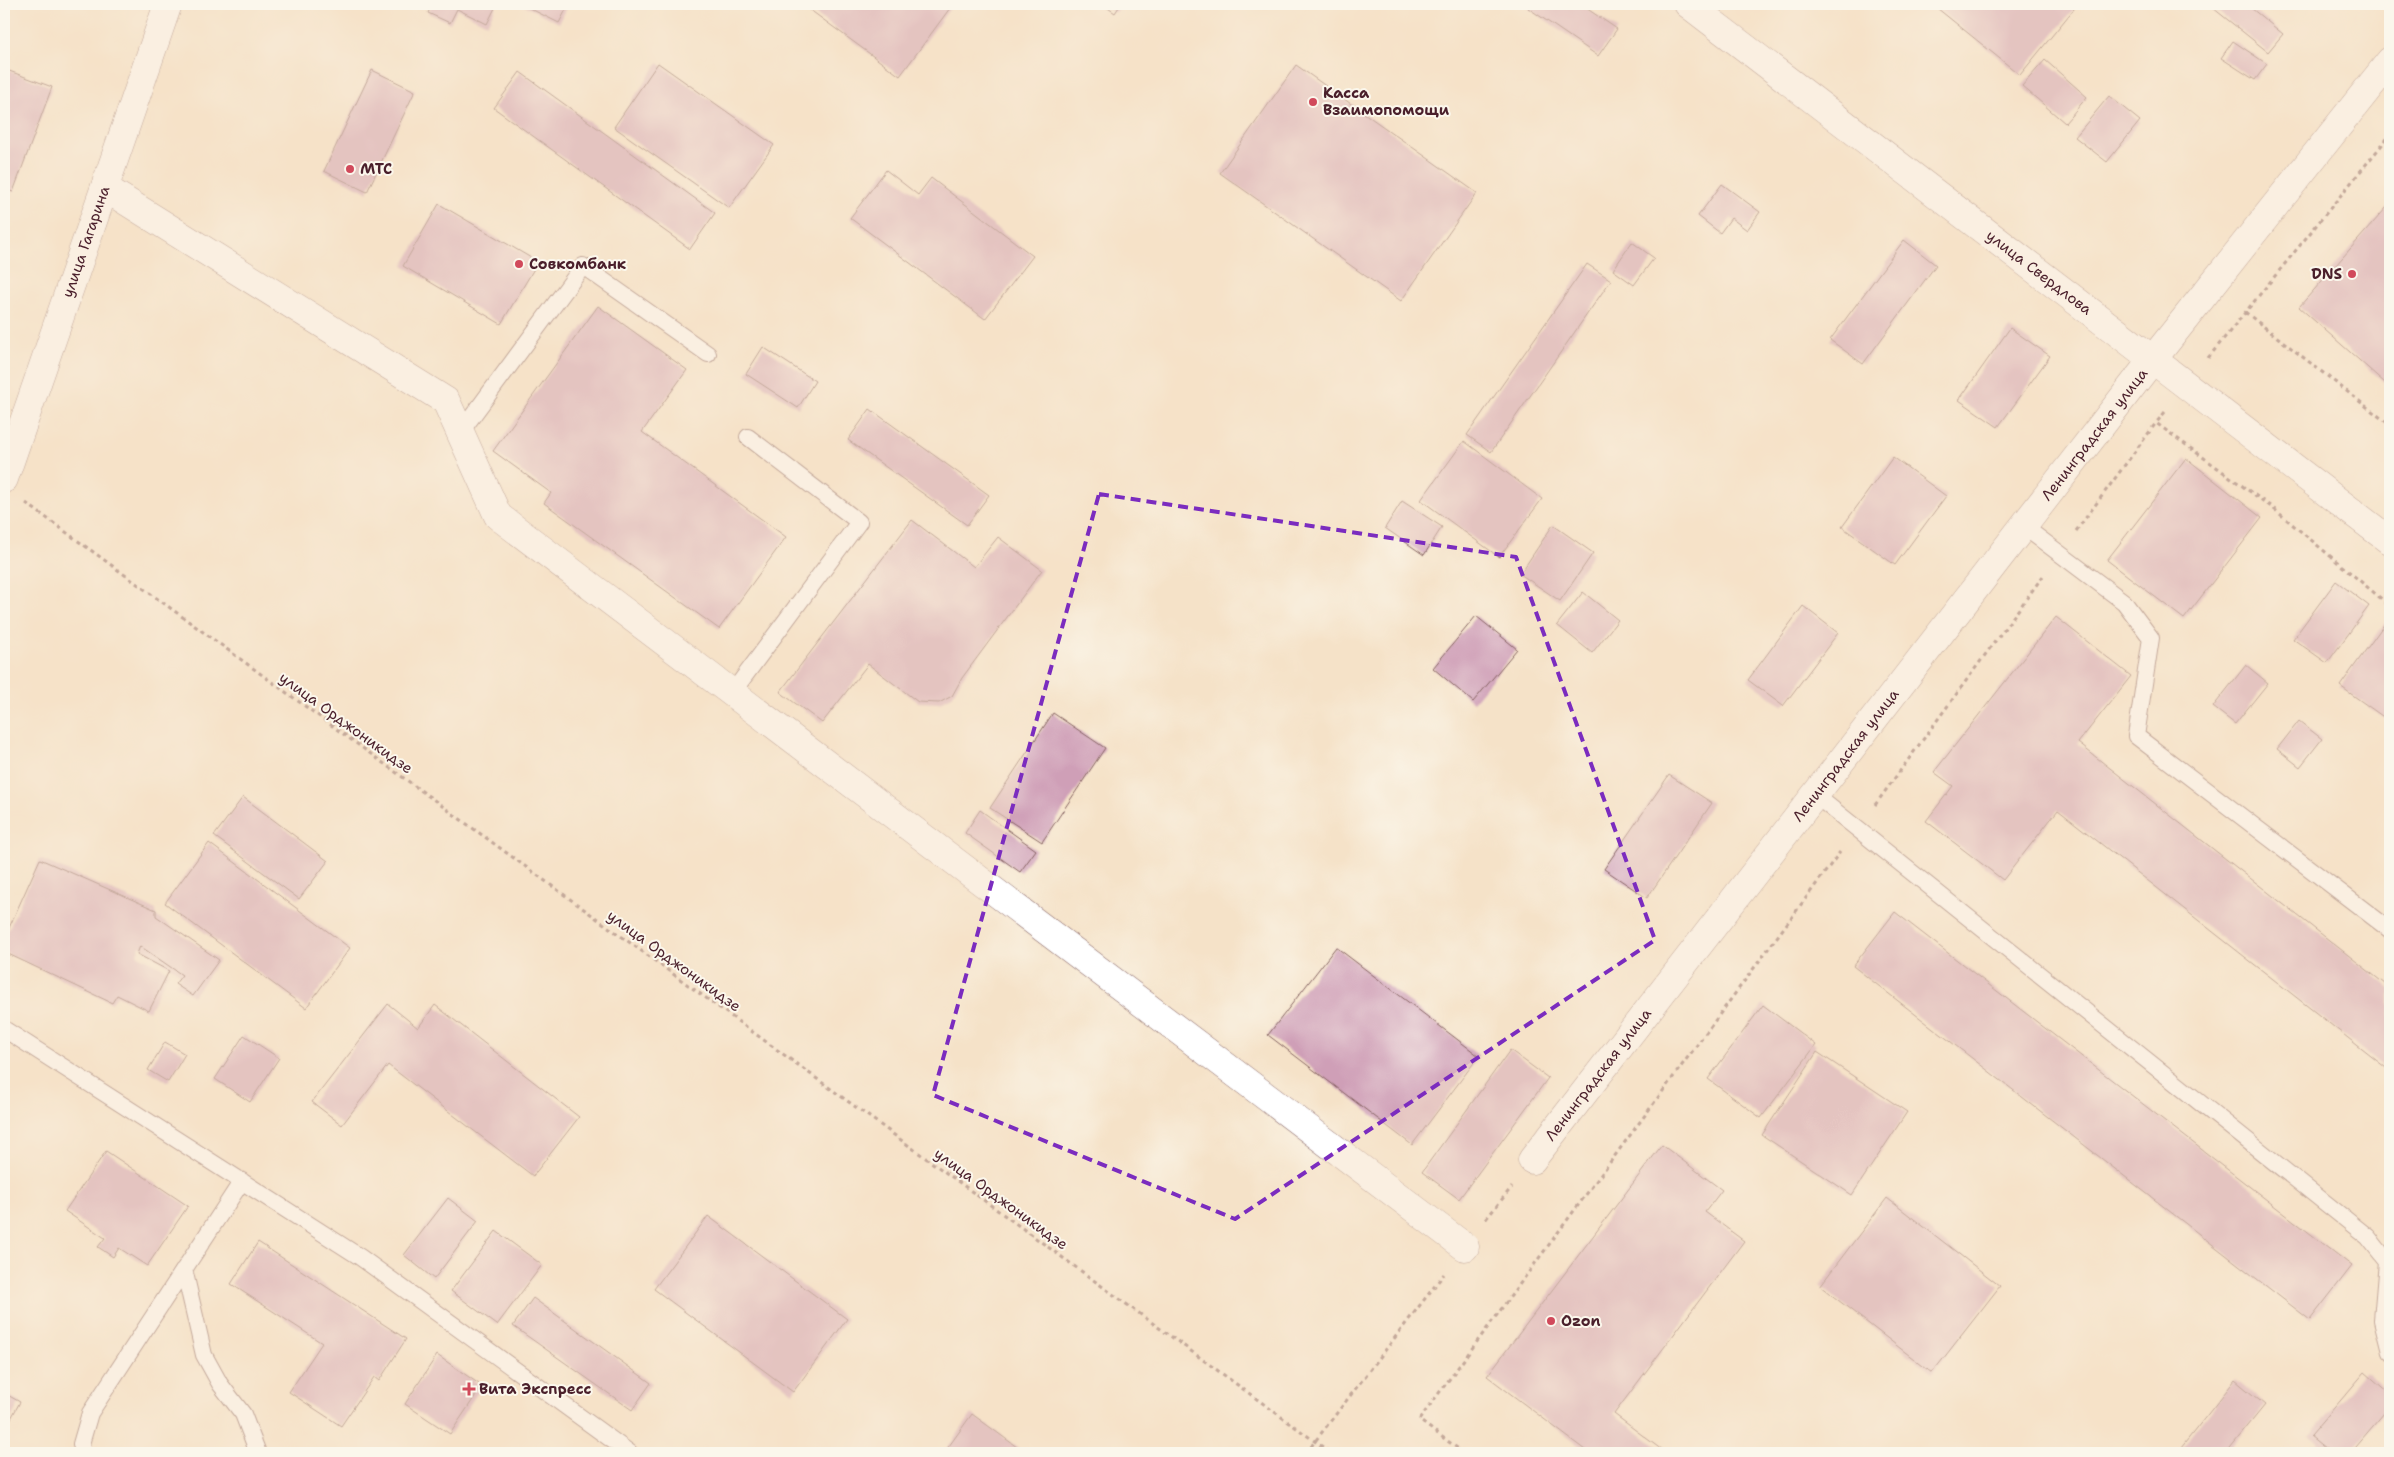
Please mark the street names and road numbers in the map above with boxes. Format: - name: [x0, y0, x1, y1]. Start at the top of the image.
- street label: улица Гагарина: [57, 183, 115, 300]
- street label: улица Свердлова: [1982, 226, 2097, 320]
- street label: Ленинградская улица: [2037, 364, 2153, 505]
- street label: улица Орджоникидзе: [275, 668, 417, 778]
- street label: Ленинградская улица: [1788, 684, 1904, 826]
- street label: улица Орджоникидзе: [603, 906, 745, 1016]
- street label: Ленинградская улица: [1540, 1004, 1656, 1145]
- street label: улица Орджоникидзе: [930, 1144, 1072, 1254]

